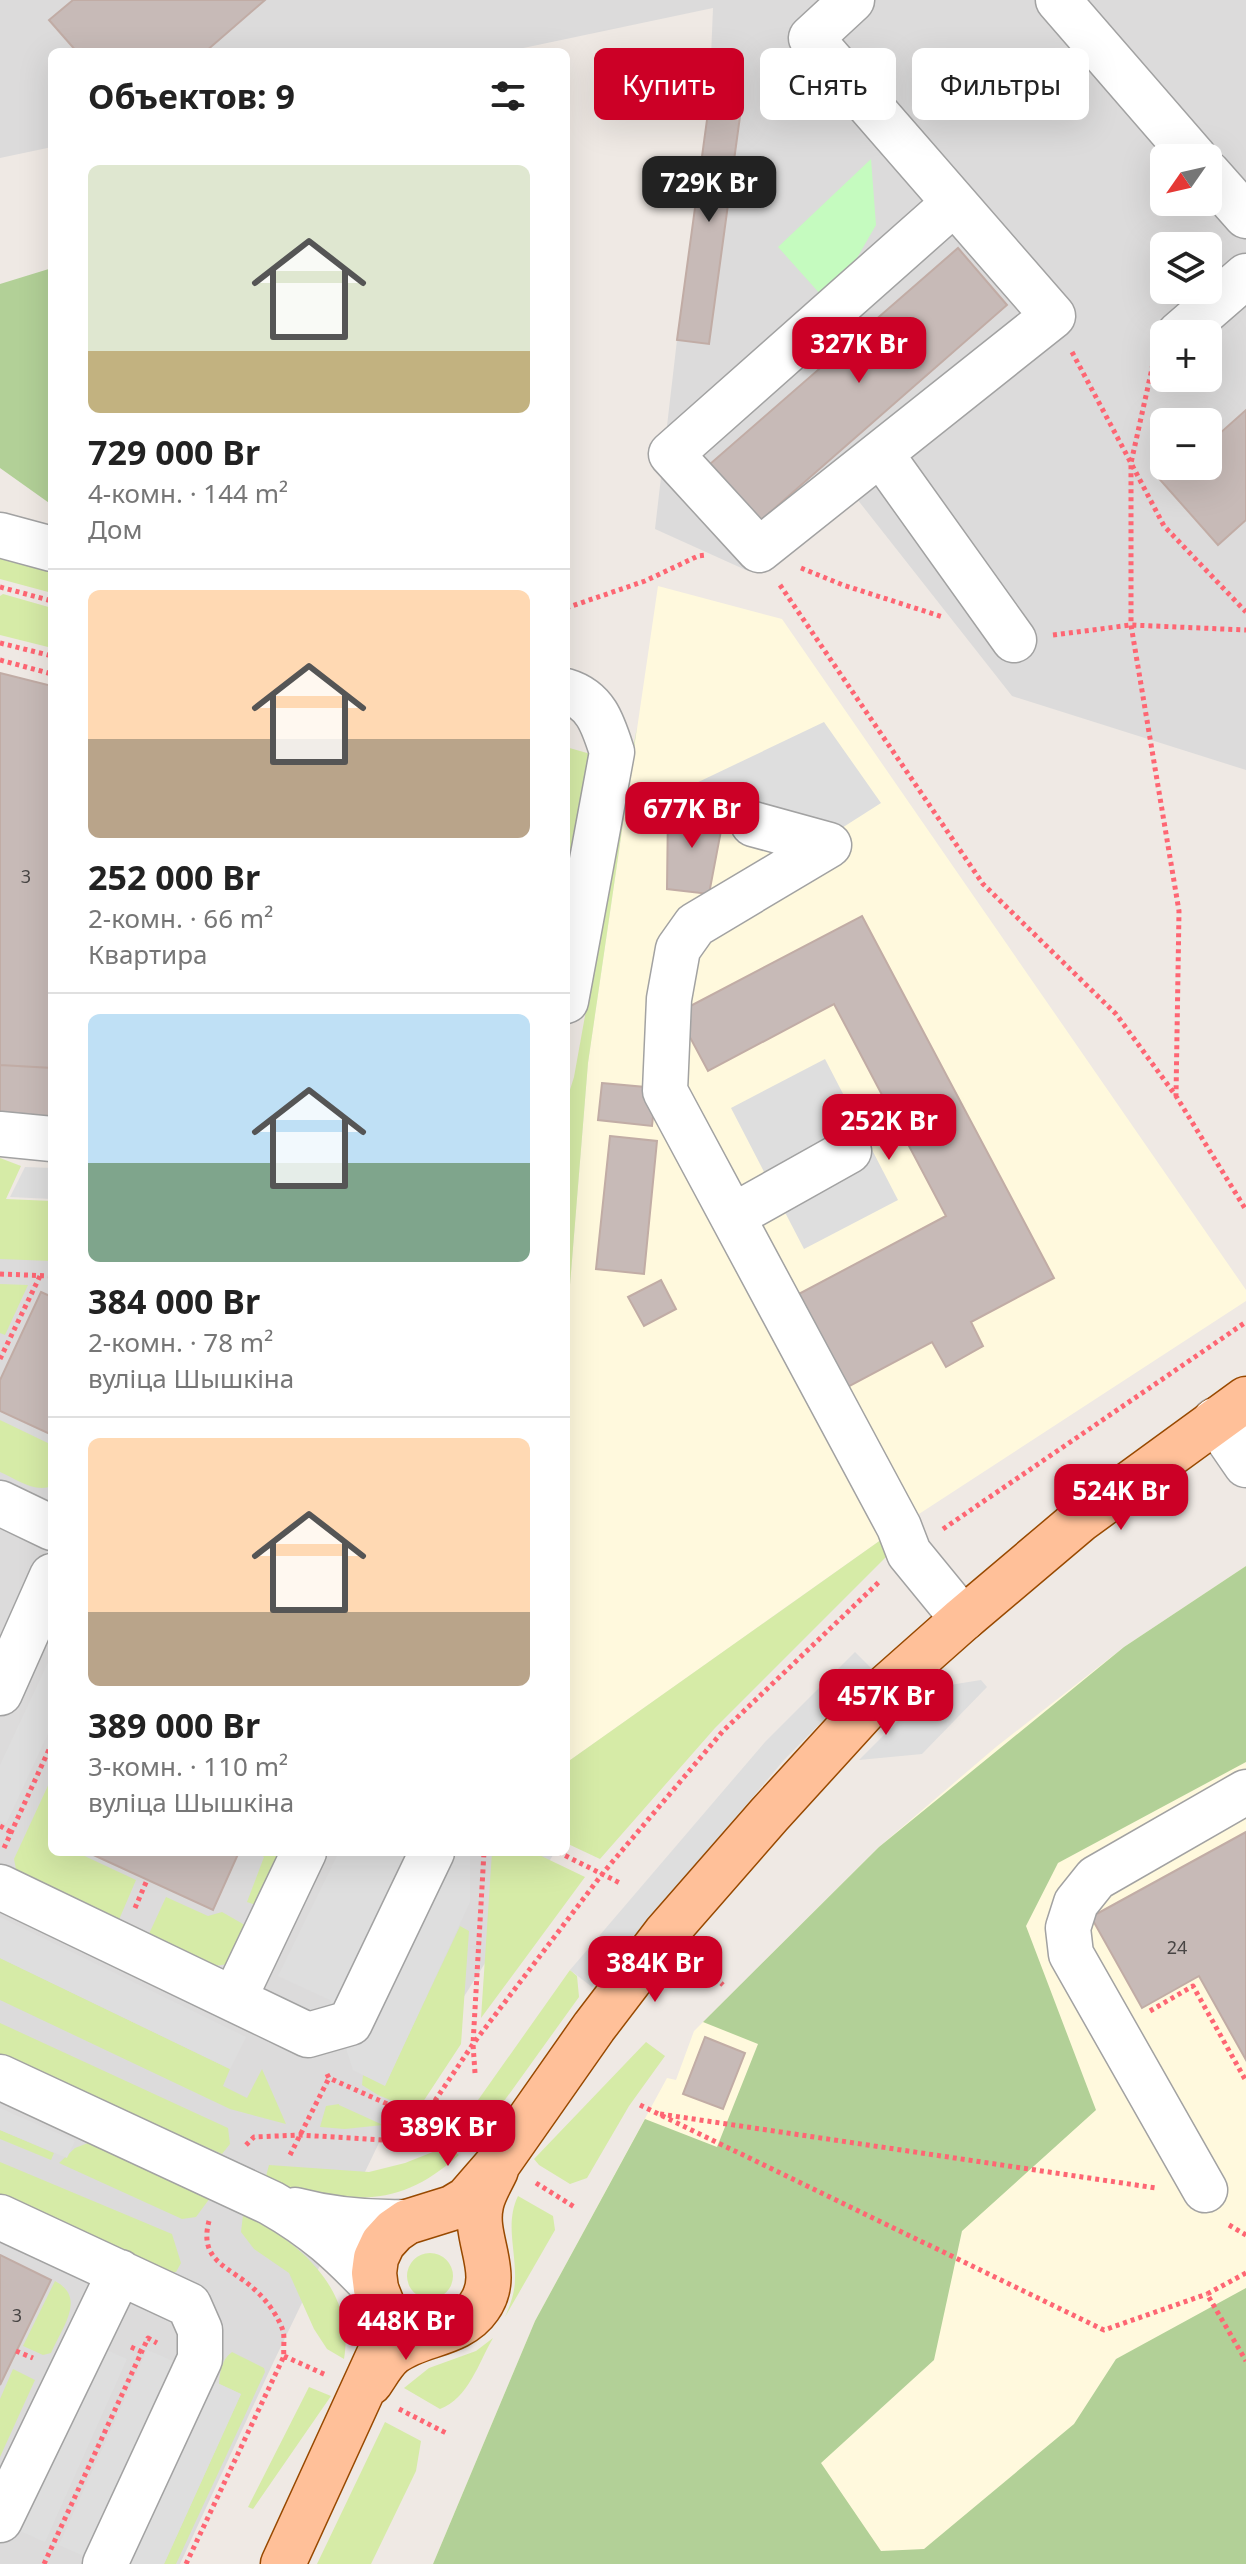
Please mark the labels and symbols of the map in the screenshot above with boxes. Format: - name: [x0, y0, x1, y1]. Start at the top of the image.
- north arrow: [1150, 144, 1222, 216]
- pin: 729K Br: [635, 156, 783, 224]
- pin: 327K Br: [785, 317, 933, 385]
- pin: 677K Br: [618, 782, 766, 850]
- house number: 3: [21, 864, 31, 888]
- pin: 252K Br: [815, 1094, 963, 1162]
- pin: 524K Br: [1047, 1464, 1195, 1532]
- pin: 457K Br: [812, 1669, 960, 1737]
- house number: 24: [1167, 1935, 1187, 1959]
- pin: 384K Br: [581, 1936, 729, 2004]
- pin: 389K Br: [374, 2100, 522, 2168]
- pin: 448K Br: [332, 2294, 480, 2362]
- house number: 3: [12, 2303, 22, 2327]

